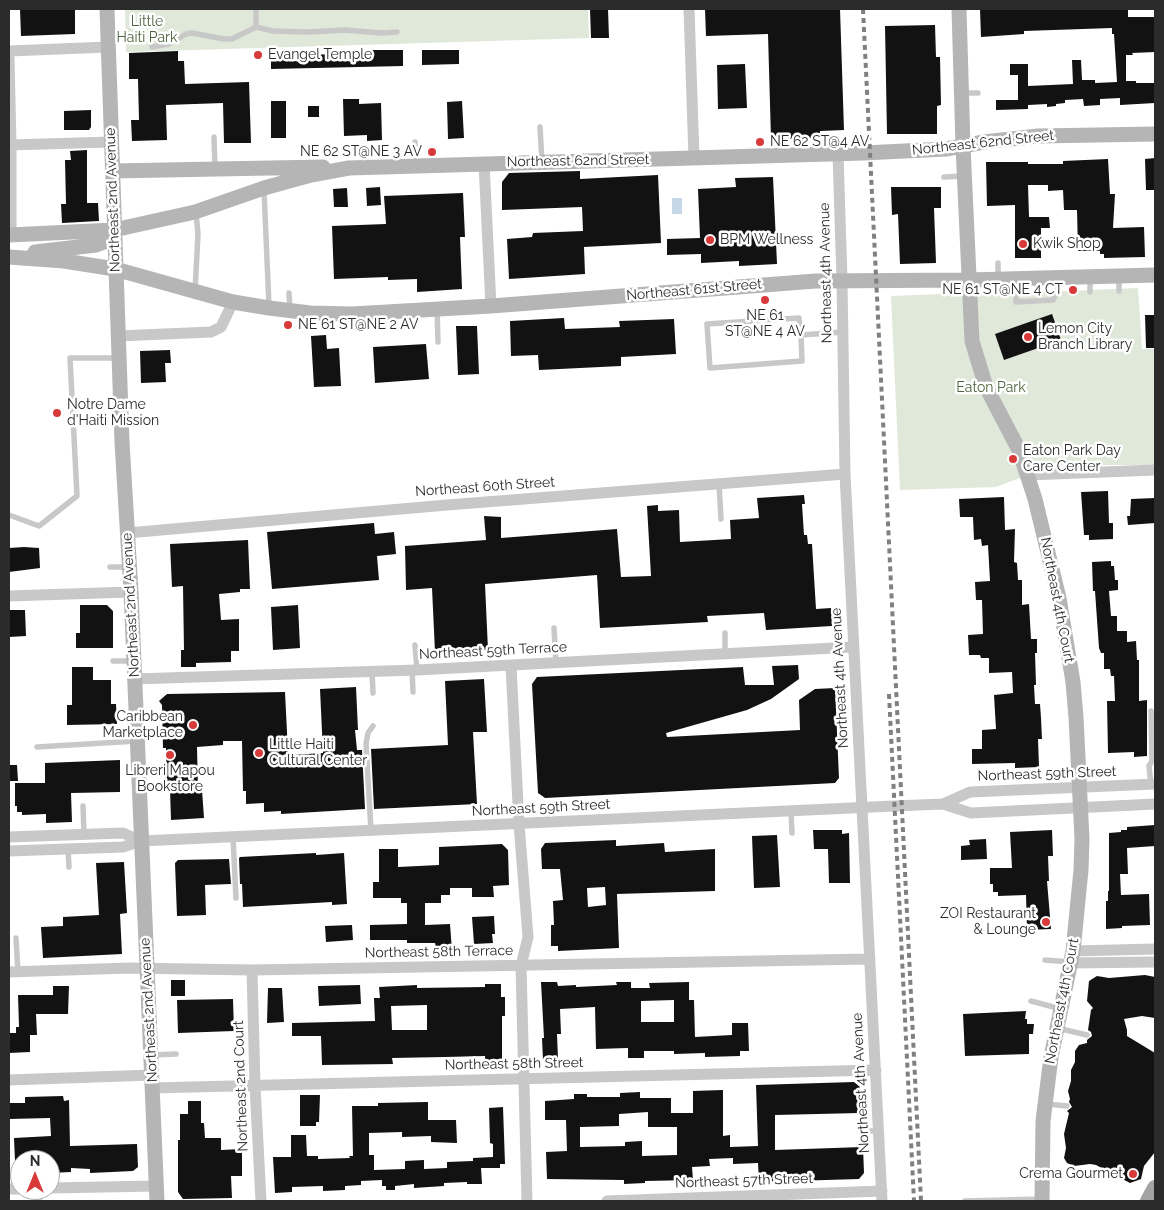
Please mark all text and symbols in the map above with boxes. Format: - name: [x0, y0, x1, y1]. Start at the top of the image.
- park label: Little Haiti Park: [117, 14, 177, 46]
- place label: Evangel Temple: [268, 47, 372, 63]
- marker: Evangel Temple: [252, 49, 264, 61]
- street label: Northeast 2nd Avenue: [102, 127, 124, 273]
- street label: Northeast 62nd Street: [911, 127, 1055, 159]
- place label: NE 62 ST@4 AV: [770, 134, 869, 150]
- marker: NE 62 ST@4 AV: [754, 136, 766, 148]
- place label: NE 62 ST@NE 3 AV: [300, 144, 422, 160]
- marker: NE 62 ST@NE 3 AV: [426, 146, 438, 158]
- street label: Northeast 62nd Street: [507, 151, 649, 171]
- street label: Northeast 4th Avenue: [816, 202, 836, 344]
- place label: BPM Wellness: [720, 232, 813, 248]
- marker: BPM Wellness: [704, 234, 716, 246]
- place label: Kwik Shop: [1033, 236, 1101, 252]
- marker: Kwik Shop: [1017, 238, 1029, 250]
- street label: Northeast 61st Street: [626, 276, 762, 304]
- place label: NE 61 ST@NE 4 CT: [942, 282, 1063, 298]
- marker: NE 61 ST@NE 4 CT: [1067, 284, 1079, 296]
- marker: NE 61 ST@NE 4 AV: [759, 294, 771, 306]
- place label: NE 61 ST@NE 4 AV: [725, 308, 805, 341]
- place label: NE 61 ST@NE 2 AV: [298, 317, 419, 333]
- marker: NE 61 ST@NE 2 AV: [282, 319, 294, 331]
- place label: Lemon City Branch Library: [1038, 321, 1132, 354]
- marker: Lemon City Branch Library: [1022, 331, 1034, 343]
- park label: Eaton Park: [956, 380, 1026, 396]
- place label: Notre Dame d'Haiti Mission: [67, 397, 159, 430]
- marker: Notre Dame d'Haiti Mission: [51, 407, 63, 419]
- place label: Eaton Park Day Care Center: [1023, 443, 1121, 476]
- marker: Eaton Park Day Care Center: [1007, 453, 1019, 465]
- street label: Northeast 60th Street: [415, 474, 555, 500]
- street label: Northeast 2nd Avenue: [119, 532, 143, 678]
- street label: Northeast 4th Court: [1037, 536, 1077, 664]
- street label: Northeast 4th Avenue: [828, 607, 852, 749]
- street label: Northeast 59th Terrace: [418, 639, 568, 663]
- place label: Caribbean Marketplace: [102, 709, 183, 742]
- marker: Caribbean Marketplace: [187, 719, 199, 731]
- place label: Little Haiti Cultural Center: [269, 737, 367, 770]
- marker: Little Haiti Cultural Center: [253, 747, 265, 759]
- marker: Libreri Mapou Bookstore: [164, 749, 176, 761]
- place label: Libreri Mapou Bookstore: [125, 763, 215, 796]
- street label: Northeast 59th Street: [977, 763, 1117, 785]
- street label: Northeast 59th Street: [471, 796, 611, 820]
- place label: ZOI Restaurant & Lounge: [940, 906, 1036, 939]
- marker: ZOI Restaurant & Lounge: [1040, 916, 1052, 928]
- street label: Northeast 2nd Avenue: [137, 937, 161, 1083]
- street label: Northeast 4th Court: [1042, 937, 1082, 1065]
- street label: Northeast 58th Terrace: [365, 942, 513, 962]
- street label: Northeast 4th Avenue: [849, 1012, 873, 1154]
- street label: Northeast 2nd Court: [230, 1020, 252, 1152]
- street label: Northeast 58th Street: [444, 1054, 584, 1074]
- north arrow: [10, 1150, 60, 1200]
- text: N: [30, 1153, 40, 1169]
- place label: Crema Gourmet: [1019, 1166, 1123, 1182]
- marker: Crema Gourmet: [1127, 1168, 1139, 1180]
- street label: Northeast 57th Street: [675, 1170, 813, 1192]

